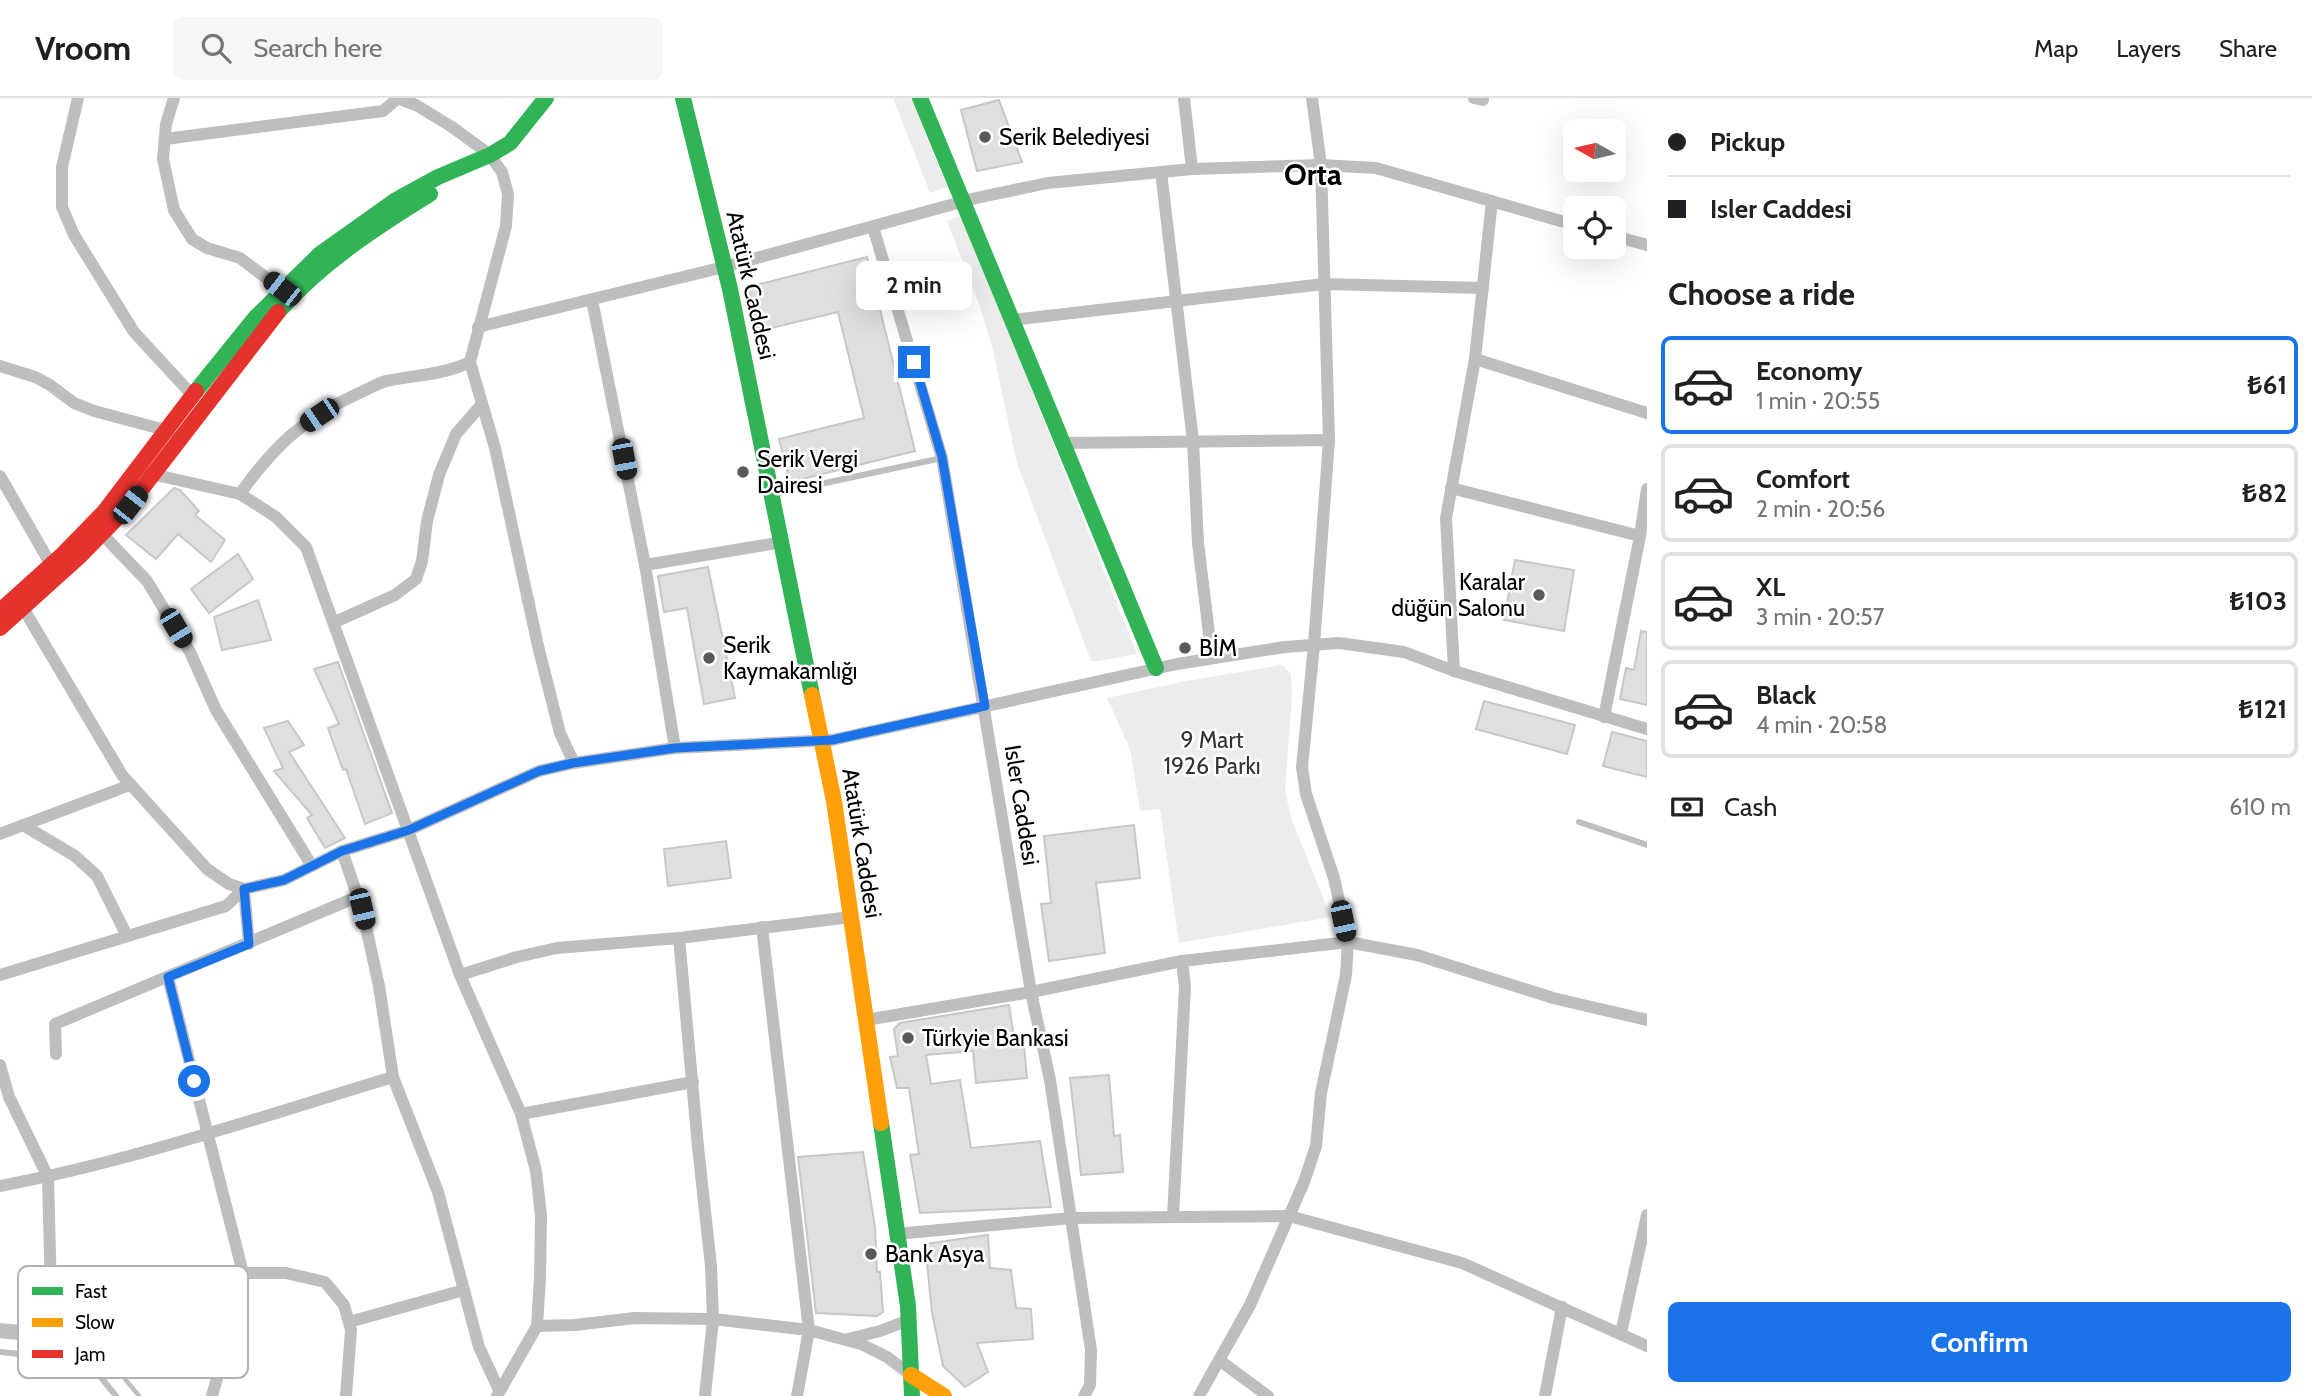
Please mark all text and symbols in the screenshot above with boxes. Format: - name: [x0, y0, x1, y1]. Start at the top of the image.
- search box: [173, 17, 663, 80]
- text: Vroom: [35, 28, 131, 68]
- icon: search: [197, 29, 235, 67]
- text: Search here: [253, 32, 382, 64]
- text: Map: [2034, 34, 2078, 63]
- text: Layers: [2116, 34, 2181, 63]
- text: Share: [2219, 34, 2277, 63]
- north arrow: [1563, 119, 1626, 182]
- map controls: [1563, 119, 1626, 259]
- place label: Serik Belediyesi: [999, 123, 1150, 151]
- text: Pickup: [1710, 126, 1785, 158]
- marker: Serik Belediyesi: [977, 129, 993, 145]
- district label: Orta: [1284, 156, 1342, 193]
- text: Isler Caddesi: [1710, 193, 1852, 225]
- button: locate: [1563, 196, 1626, 259]
- street label: Atatürk Caddesi: [720, 208, 782, 362]
- callout: 2 min: [856, 260, 972, 310]
- car: [259, 268, 306, 310]
- text: 2 min: [886, 271, 942, 299]
- text: Choose a ride: [1668, 274, 1855, 313]
- route end: [898, 346, 930, 378]
- icon: car: [1672, 354, 1735, 417]
- text: Economy: [1756, 355, 1862, 387]
- text: ₺61: [2247, 369, 2287, 401]
- text: 1 min · 20:55: [1756, 387, 1880, 415]
- car: [296, 395, 343, 435]
- car: [610, 436, 639, 482]
- place label: Serik Vergi Dairesi: [757, 445, 858, 499]
- icon: car: [1672, 462, 1735, 525]
- text: Comfort: [1756, 463, 1850, 495]
- marker: Serik Vergi Dairesi: [735, 464, 751, 480]
- text: ₺82: [2242, 477, 2287, 509]
- car: [109, 482, 152, 528]
- text: 2 min · 20:56: [1756, 495, 1885, 523]
- place label: Karalar düğün Salonu: [1391, 568, 1526, 622]
- icon: car: [1672, 570, 1735, 633]
- text: XL: [1756, 571, 1785, 603]
- text: ₺103: [2230, 585, 2287, 617]
- marker: Karalar düğün Salonu: [1531, 587, 1547, 603]
- text: 3 min · 20:57: [1756, 603, 1884, 631]
- car: [157, 605, 196, 651]
- place label: Serik Kaymakamlığı: [723, 631, 857, 685]
- place label: BİM: [1199, 634, 1237, 662]
- marker: BİM: [1177, 640, 1193, 656]
- marker: Serik Kaymakamlığı: [701, 650, 717, 666]
- icon: car: [1672, 678, 1735, 741]
- text: Black: [1756, 679, 1816, 711]
- text: ₺121: [2239, 693, 2287, 725]
- text: 4 min · 20:58: [1756, 711, 1887, 739]
- park label: 9 Mart 1926 Parkı: [1163, 726, 1261, 780]
- street label: Isler Caddesi: [999, 743, 1045, 867]
- street label: Atatürk Caddesi: [836, 766, 888, 920]
- icon: cash: [1668, 788, 1706, 826]
- text: Cash: [1724, 791, 1777, 823]
- text: 610 m: [2229, 793, 2291, 821]
- car: [348, 886, 377, 932]
- car: [1329, 898, 1358, 944]
- place label: Türkyie Bankasi: [922, 1024, 1069, 1052]
- marker: Türkyie Bankasi: [900, 1030, 916, 1046]
- route start: [178, 1065, 210, 1097]
- place label: Bank Asya: [885, 1240, 984, 1268]
- marker: Bank Asya: [863, 1246, 879, 1262]
- legend: [18, 1266, 248, 1378]
- text: Fast: [75, 1280, 108, 1303]
- button: Confirm: [1668, 1302, 2291, 1382]
- text: Slow: [75, 1311, 115, 1334]
- text: Jam: [74, 1343, 105, 1366]

